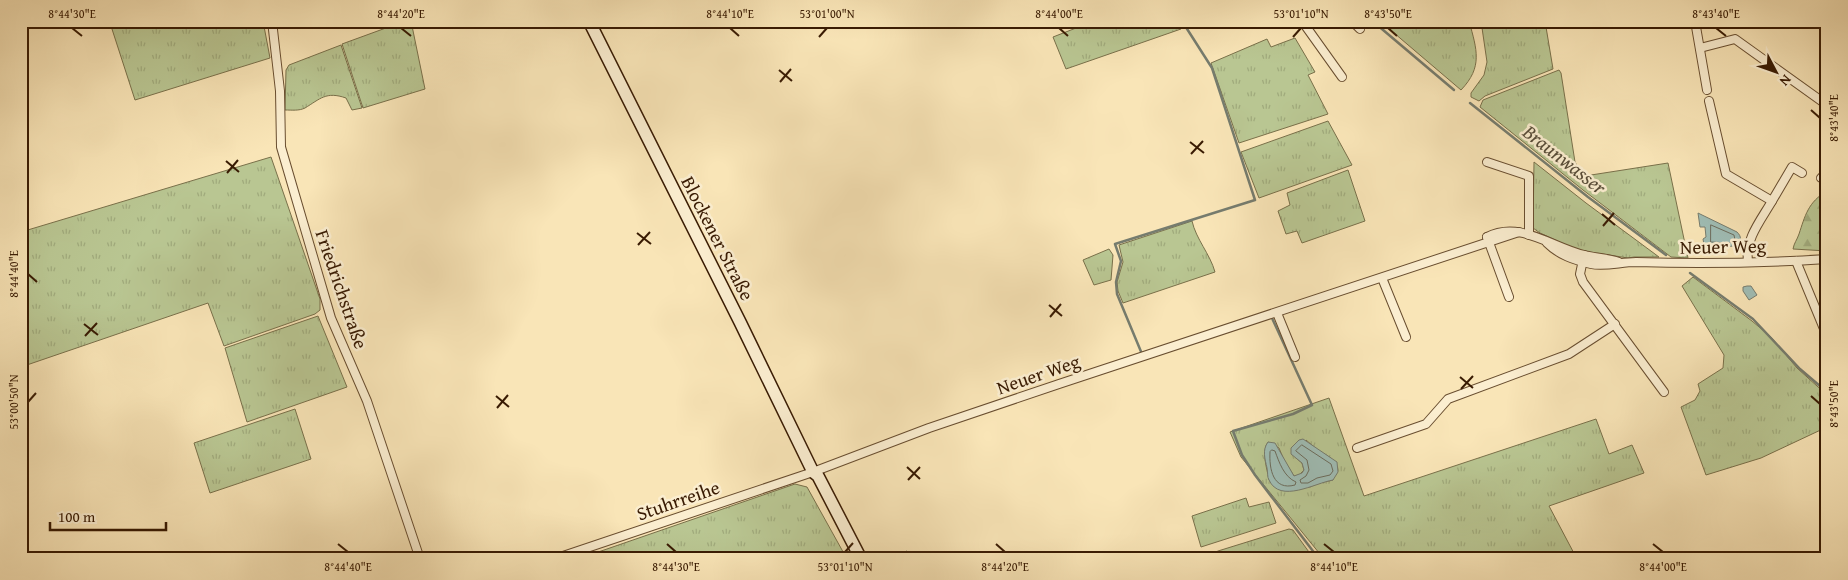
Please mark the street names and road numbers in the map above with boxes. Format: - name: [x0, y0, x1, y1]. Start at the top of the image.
- street label: Blockener Straße: [675, 171, 761, 305]
- street label: Friedrichstraße: [309, 226, 376, 352]
- street label: Neuer Weg: [1680, 231, 1767, 261]
- street label: Neuer Weg: [993, 347, 1084, 401]
- street label: Stuhrreihe: [633, 473, 723, 527]

